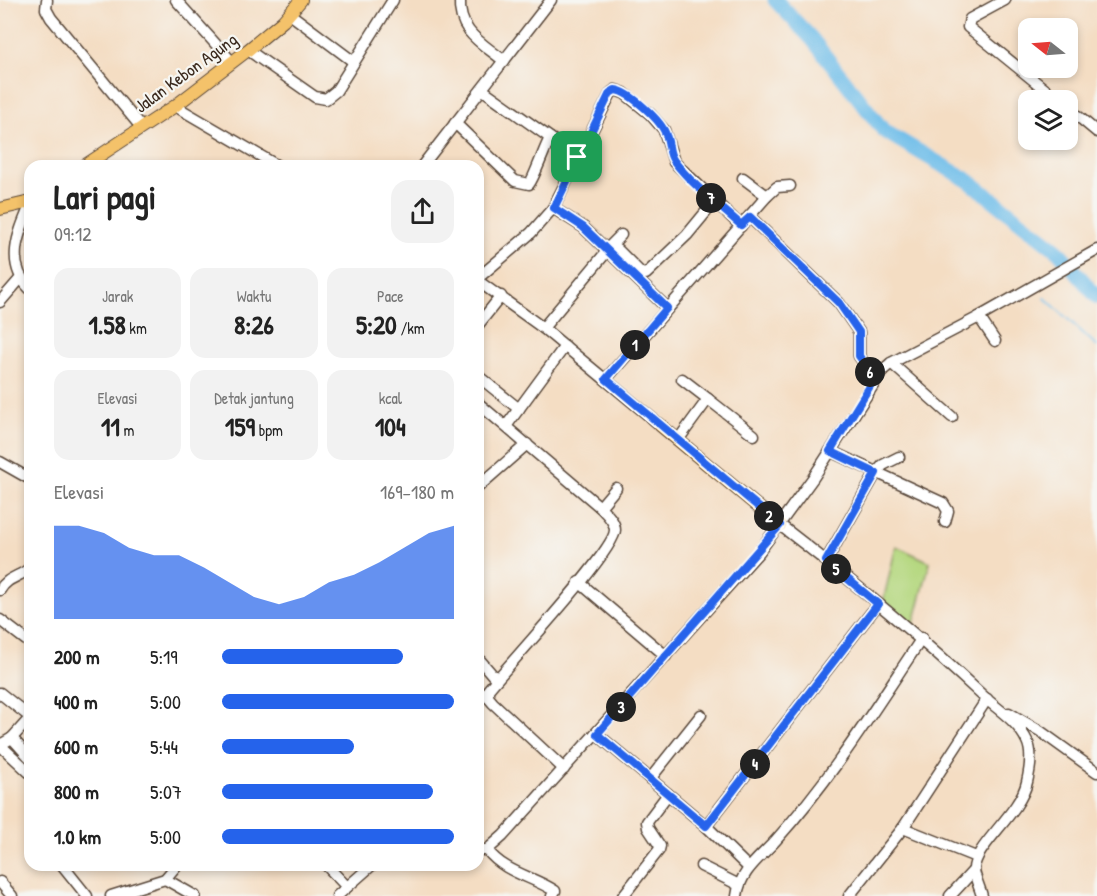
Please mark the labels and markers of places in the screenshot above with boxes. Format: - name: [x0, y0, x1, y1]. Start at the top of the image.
- pin: [551, 131, 602, 182]
- pin: 7: [696, 183, 726, 213]
- pin: 1: [620, 330, 650, 360]
- pin: 6: [855, 357, 885, 387]
- pin: 2: [754, 501, 784, 531]
- pin: 5: [821, 554, 851, 584]
- pin: 3: [606, 692, 636, 722]
- pin: 4: [740, 749, 770, 779]

